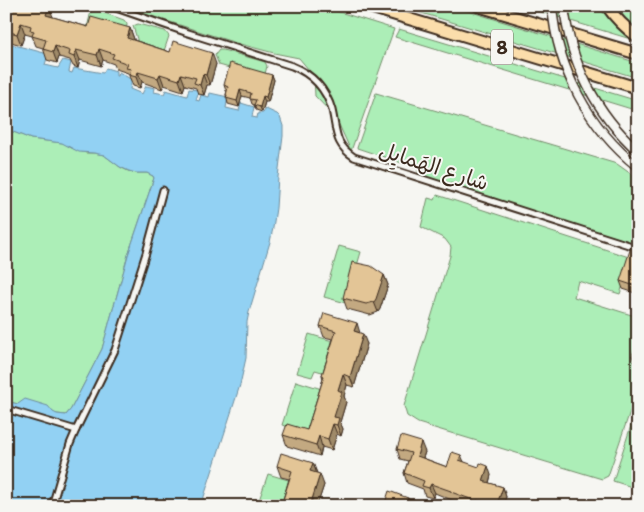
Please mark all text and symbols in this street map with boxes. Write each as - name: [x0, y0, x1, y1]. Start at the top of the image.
- road number: 8: [491, 30, 513, 64]
- street label: شارع الهَمايِل: [375, 137, 492, 200]

